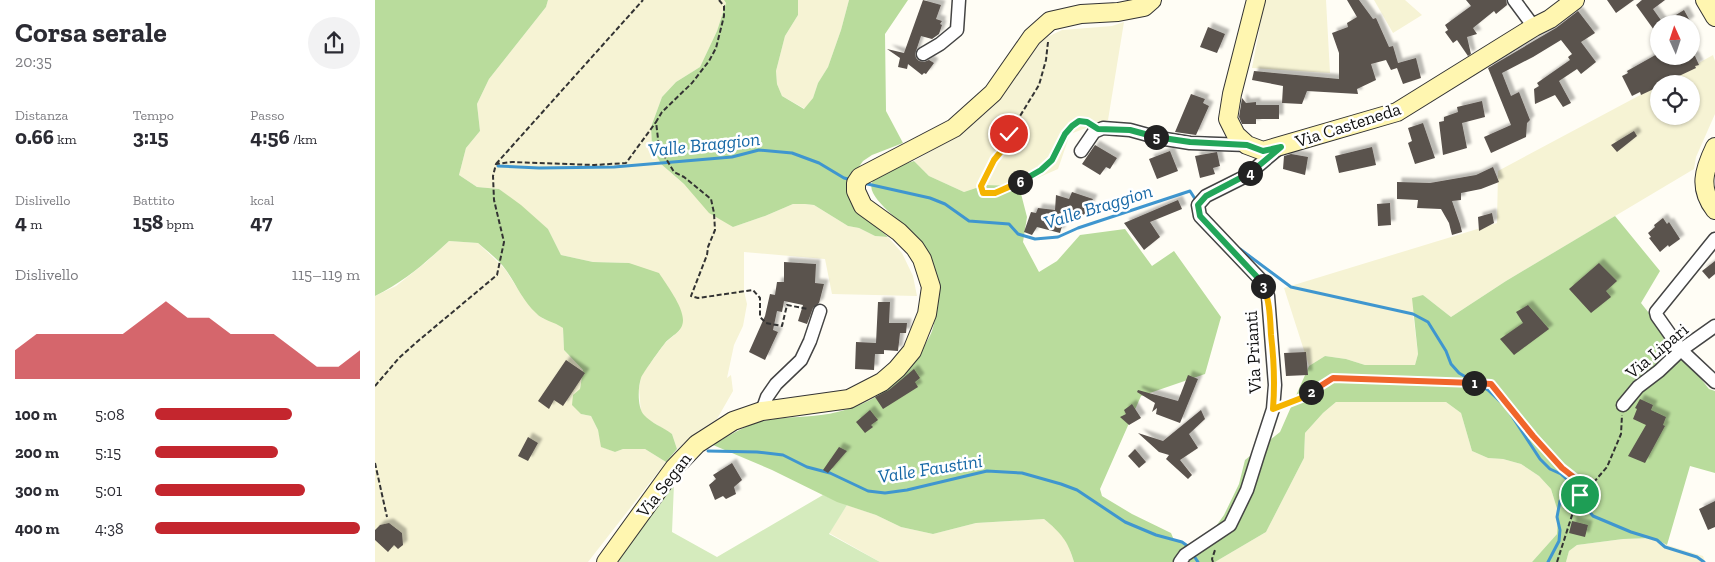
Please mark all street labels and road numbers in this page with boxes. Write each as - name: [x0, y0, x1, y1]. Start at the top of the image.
- street label: Via Casteneda: [1291, 97, 1404, 153]
- street label: Via Prianti: [1240, 310, 1266, 395]
- street label: Via Lipari: [1620, 318, 1693, 384]
- street label: Via Segan: [631, 448, 696, 523]

